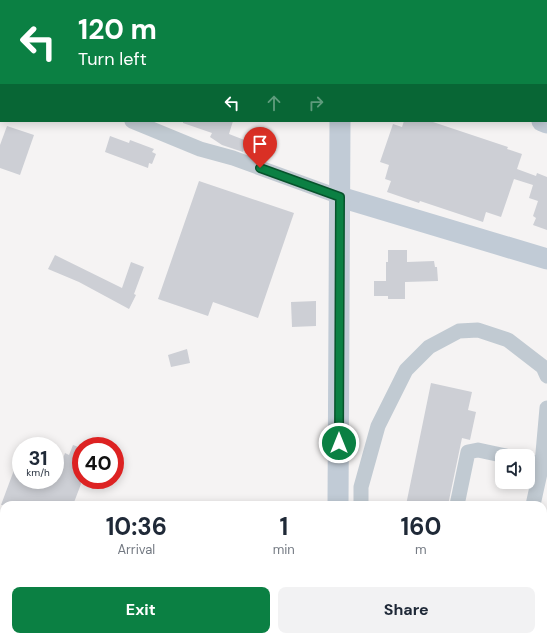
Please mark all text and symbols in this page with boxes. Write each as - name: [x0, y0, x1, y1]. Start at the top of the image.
- text: 120 m: [78, 11, 157, 48]
- icon: left: [12, 16, 64, 68]
- text: Turn left: [78, 47, 147, 71]
- icon: left: [221, 92, 243, 114]
- icon: ahead: [263, 92, 285, 114]
- icon: right: [305, 92, 327, 114]
- pin: [243, 127, 277, 168]
- icon: arrive: [249, 133, 271, 155]
- position arrow: [318, 422, 360, 464]
- speed limit sign: 40: [72, 437, 124, 489]
- text: 31: [28, 445, 48, 471]
- map controls: [495, 449, 535, 489]
- button: sound: [495, 449, 535, 489]
- text: km/h: [26, 466, 50, 479]
- text: 10:36: [106, 511, 167, 542]
- text: 1: [279, 511, 288, 542]
- text: 160: [400, 511, 441, 542]
- text: Arrival: [117, 541, 155, 558]
- text: min: [273, 541, 295, 558]
- text: m: [415, 541, 427, 558]
- button: Exit: [12, 587, 270, 633]
- button: Share: [278, 587, 535, 633]

